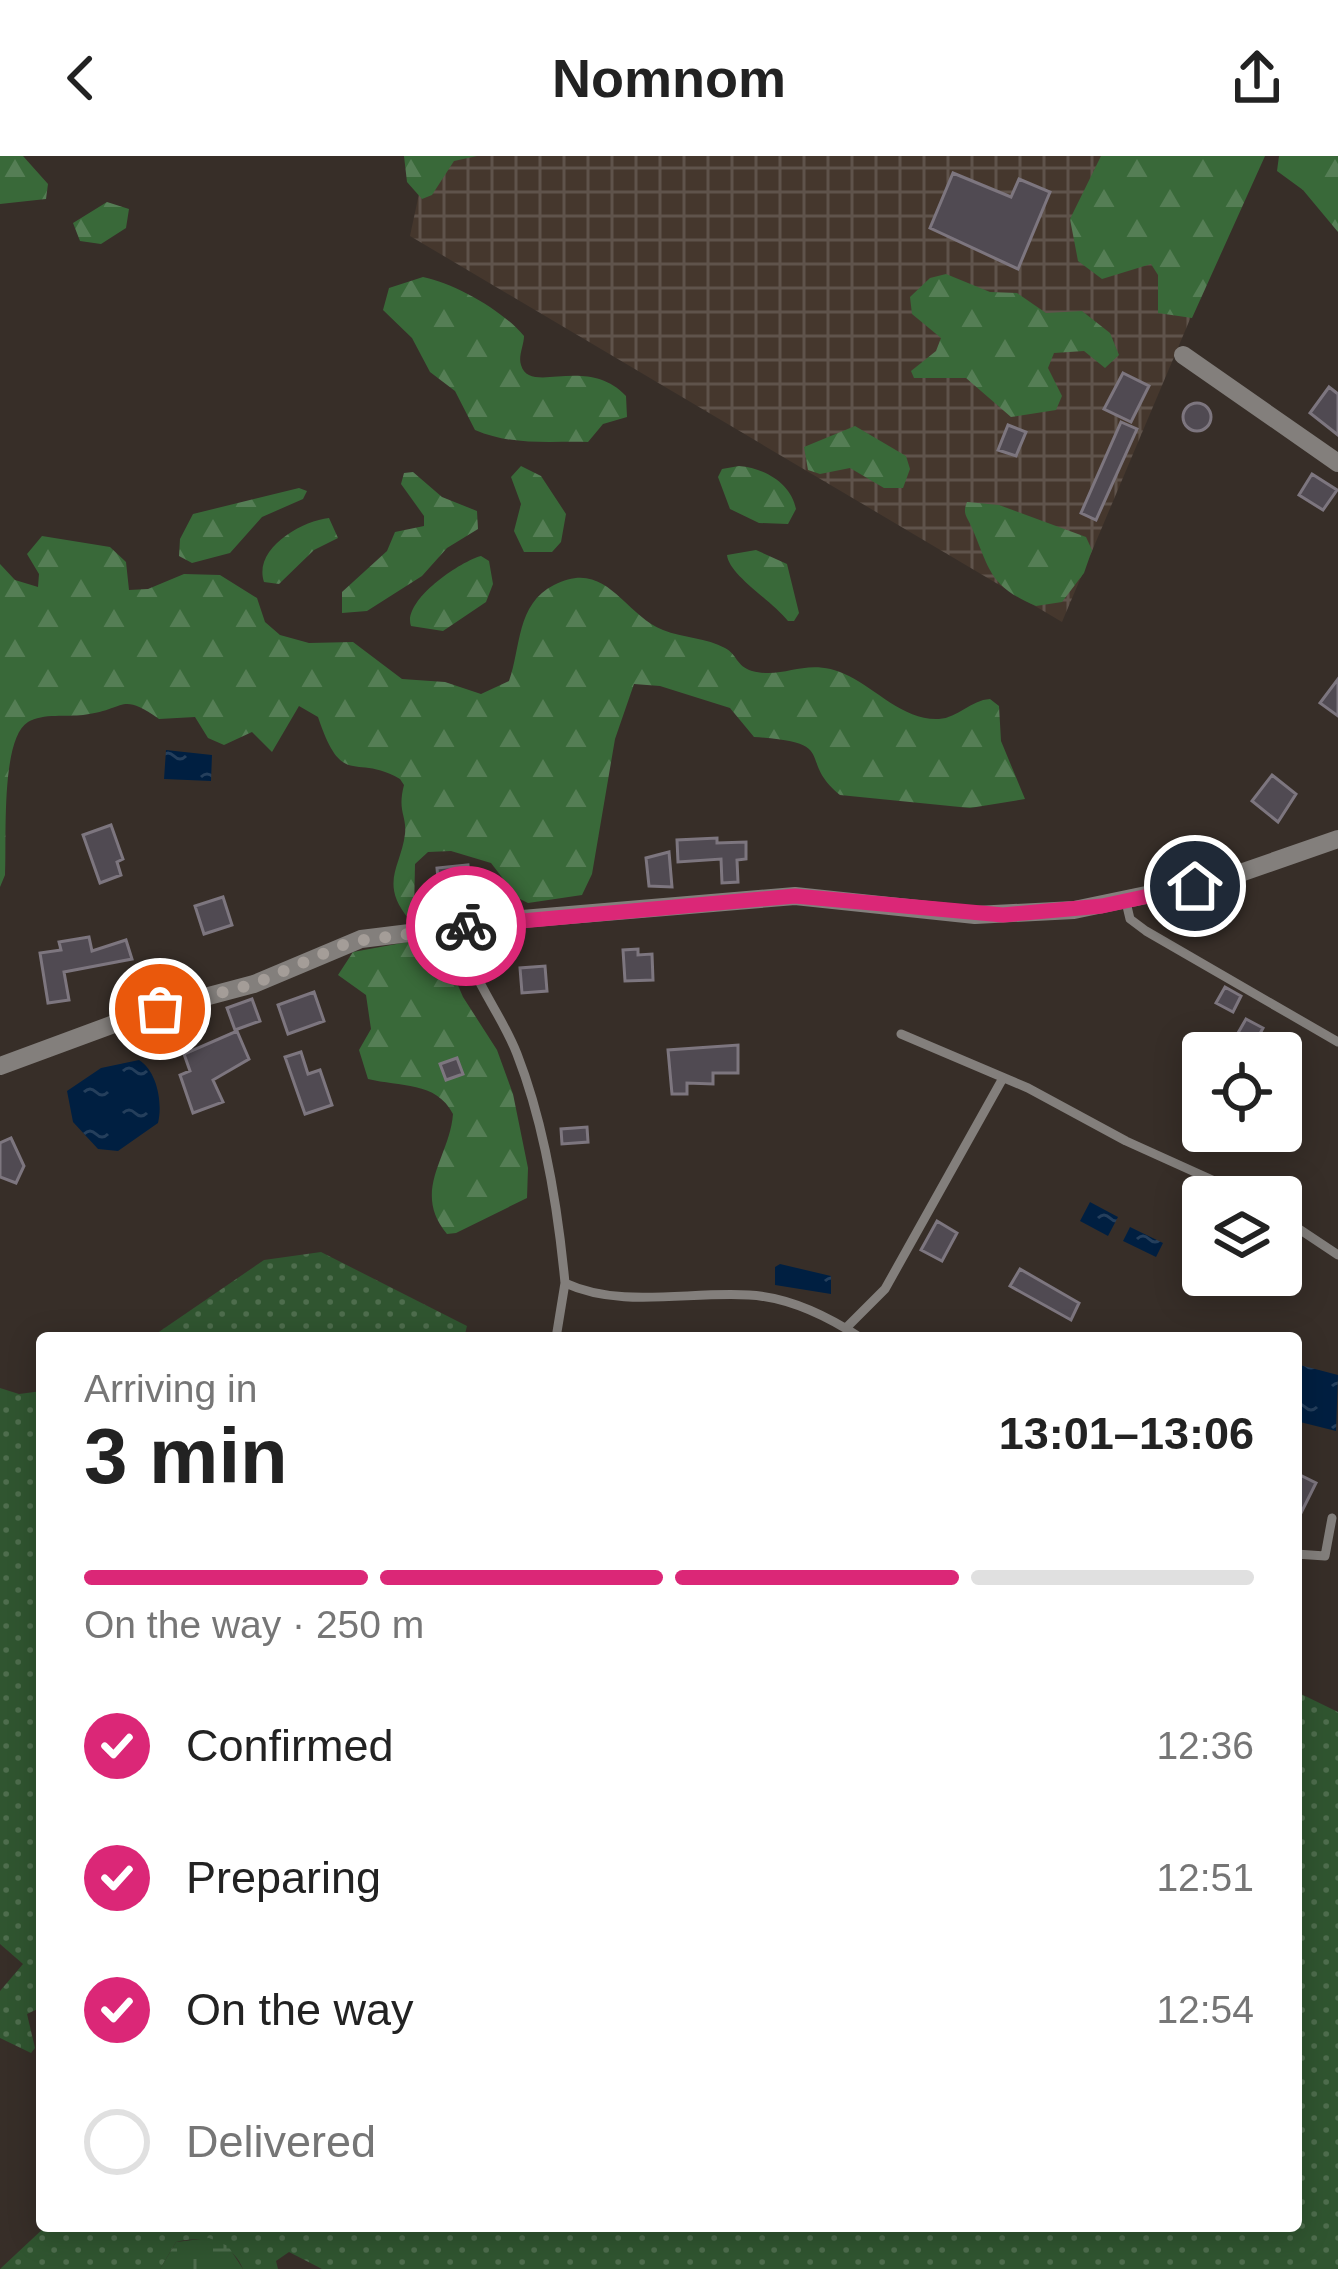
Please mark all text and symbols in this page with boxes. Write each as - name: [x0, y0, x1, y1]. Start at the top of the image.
- icon: back: [48, 45, 114, 111]
- icon: share: [1224, 45, 1290, 111]
- text: Nomnom: [552, 48, 786, 108]
- pin: [1144, 835, 1246, 937]
- icon: home: [1162, 853, 1228, 919]
- courier: [406, 866, 526, 986]
- icon: bike: [433, 893, 499, 959]
- pin: [109, 958, 211, 1060]
- icon: bag: [127, 976, 193, 1042]
- map controls: [1182, 1032, 1302, 1296]
- button: locate: [1182, 1032, 1302, 1152]
- button: layers: [1182, 1176, 1302, 1296]
- text: Arriving in: [84, 1367, 257, 1410]
- text: 13:01–13:06: [999, 1408, 1254, 1459]
- text: 3 min: [84, 1412, 288, 1500]
- text: On the way · 250 m: [84, 1603, 424, 1646]
- icon: check: [84, 1713, 150, 1779]
- text: Confirmed: [186, 1720, 394, 1771]
- text: 12:36: [1156, 1724, 1254, 1767]
- icon: check: [84, 1845, 150, 1911]
- text: Preparing: [186, 1852, 381, 1903]
- text: 12:51: [1156, 1856, 1254, 1899]
- icon: check: [84, 1977, 150, 2043]
- text: On the way: [186, 1984, 414, 2035]
- text: 12:54: [1156, 1988, 1254, 2031]
- text: Delivered: [186, 2116, 376, 2167]

